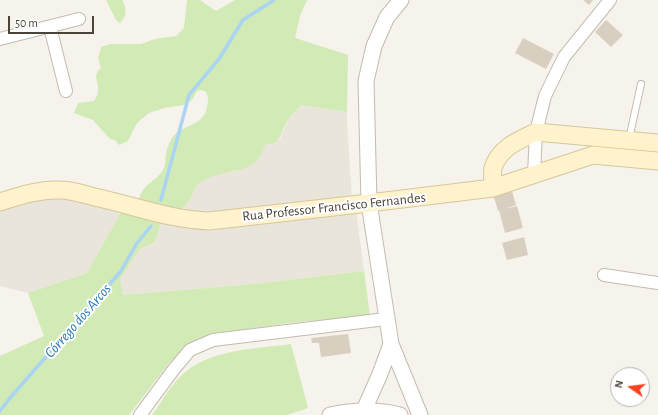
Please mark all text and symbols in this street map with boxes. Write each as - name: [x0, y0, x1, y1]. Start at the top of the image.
- scale bar: [10, 8, 96, 34]
- text: 50 m: [15, 17, 38, 29]
- street label: Rua Professor Francisco Fernandes: [242, 189, 426, 225]
- water label: Córrego dos Arcos: [41, 280, 115, 362]
- north arrow: [610, 367, 650, 407]
- text: N: [613, 379, 625, 389]

